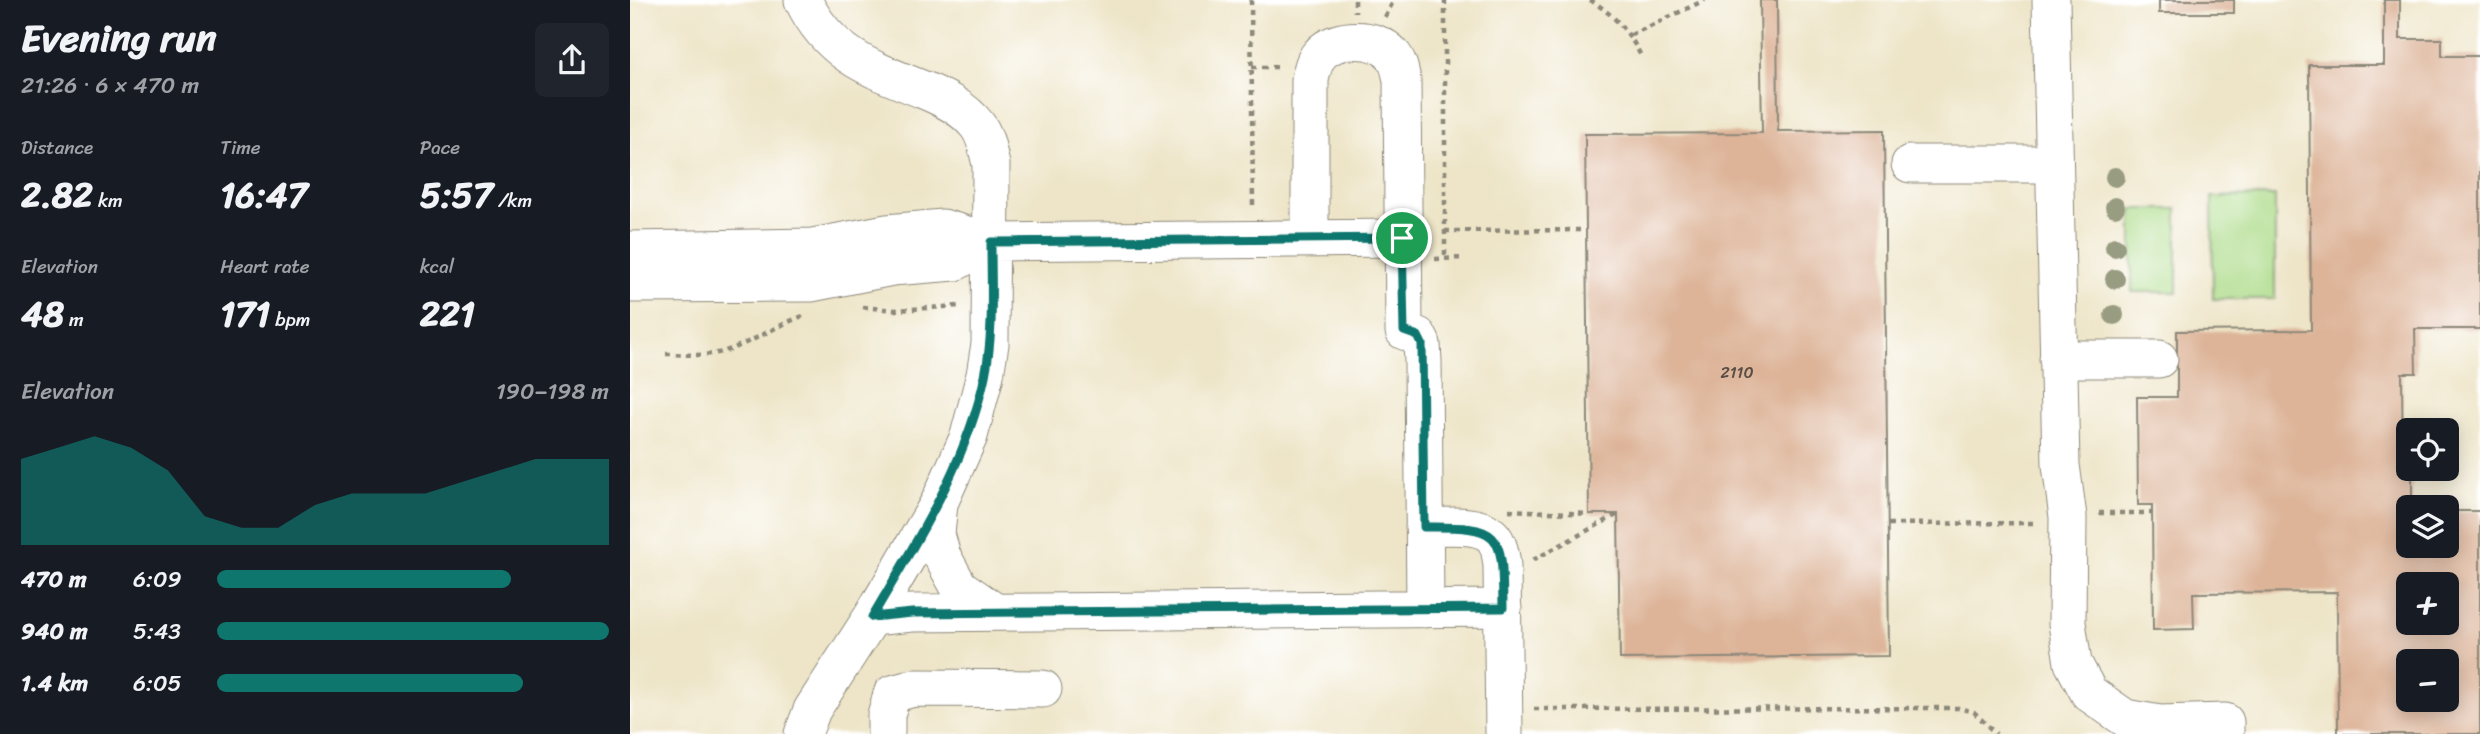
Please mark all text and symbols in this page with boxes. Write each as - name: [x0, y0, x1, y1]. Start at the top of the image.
- text: Evening run: [21, 5, 217, 72]
- button: share: [535, 23, 609, 97]
- text: 21:26 · 6 × 470 m: [21, 65, 199, 106]
- text: Distance: [21, 131, 93, 164]
- text: Time: [220, 131, 261, 164]
- text: Pace: [420, 131, 460, 164]
- text: 2.82: [21, 164, 93, 226]
- text: 16:47: [220, 164, 308, 226]
- text: 5:57: [420, 164, 493, 226]
- text: km: [93, 184, 123, 217]
- text: /km: [493, 184, 532, 217]
- pin: [1372, 208, 1432, 268]
- icon: arrive: [1383, 219, 1421, 257]
- text: Elevation: [21, 250, 98, 283]
- text: Heart rate: [220, 250, 310, 283]
- text: kcal: [420, 250, 454, 283]
- text: 48: [21, 283, 64, 345]
- text: 171: [220, 283, 270, 345]
- text: 221: [420, 283, 475, 345]
- text: m: [64, 303, 84, 336]
- text: bpm: [270, 303, 310, 336]
- house number: 2110: [1720, 358, 1754, 387]
- text: Elevation: [21, 371, 114, 412]
- text: 190–198 m: [496, 371, 609, 412]
- map controls: [2396, 418, 2459, 712]
- button: locate: [2396, 418, 2459, 481]
- button: layers: [2396, 495, 2459, 558]
- text: 470 m: [21, 559, 87, 600]
- text: 6:09: [133, 559, 182, 600]
- button: +: [2396, 572, 2459, 635]
- text: 940 m: [21, 611, 88, 652]
- text: 5:43: [133, 611, 181, 652]
- button: −: [2396, 649, 2459, 712]
- text: 1.4 km: [21, 663, 88, 704]
- text: 6:05: [133, 663, 182, 704]

